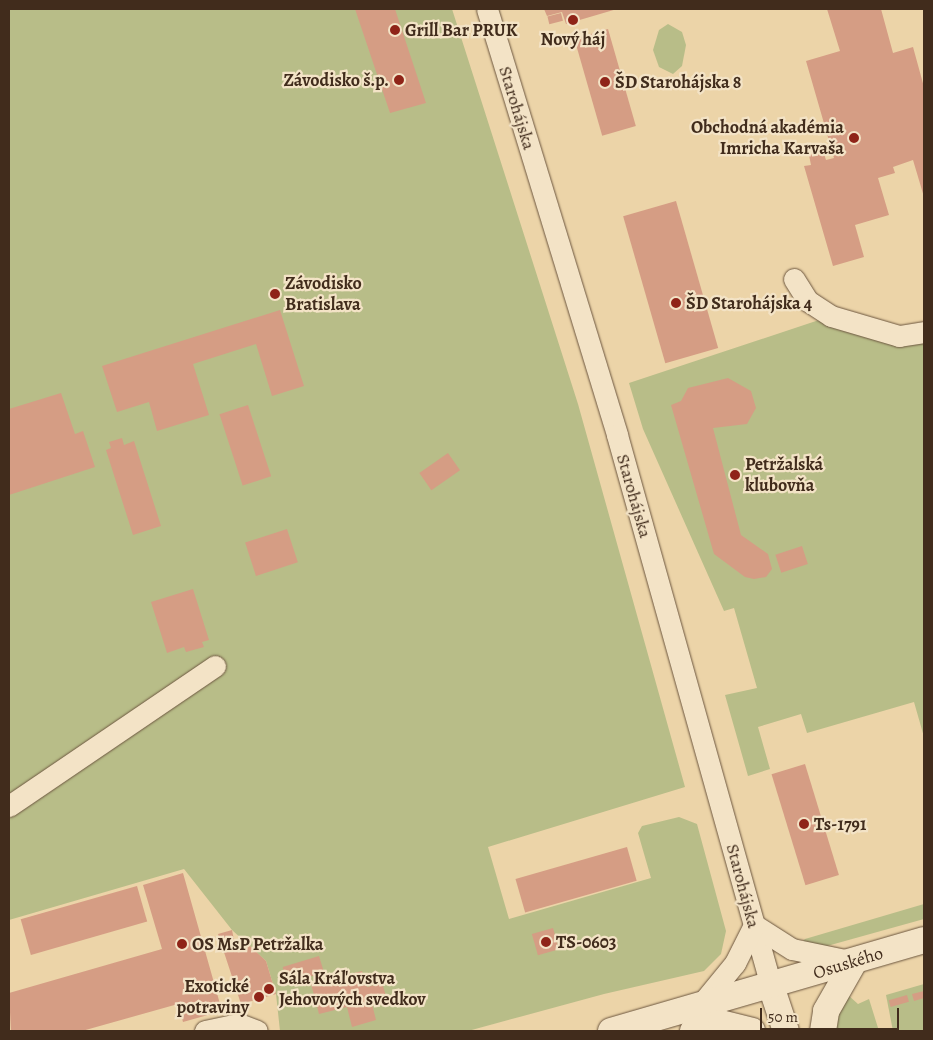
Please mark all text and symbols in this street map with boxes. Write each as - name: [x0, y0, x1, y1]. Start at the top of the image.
- marker: Nový háj: [567, 14, 579, 26]
- place label: Grill Bar PRUK: [405, 19, 517, 41]
- marker: Grill Bar PRUK: [389, 24, 401, 36]
- place label: Nový háj: [541, 28, 605, 50]
- street label: Starohájska: [494, 64, 540, 152]
- place label: Závodisko š.p.: [283, 69, 389, 91]
- place label: ŠD Starohájska 8: [615, 71, 741, 93]
- marker: Závodisko š.p.: [393, 74, 405, 86]
- marker: ŠD Starohájska 8: [599, 76, 611, 88]
- place label: Obchodná akadémia Imricha Karvaša: [691, 117, 844, 160]
- marker: Obchodná akadémia Imricha Karvaša: [848, 132, 860, 144]
- place label: Závodisko Bratislava: [285, 273, 362, 316]
- marker: Závodisko Bratislava: [269, 288, 281, 300]
- place label: ŠD Starohájska 4: [686, 292, 812, 314]
- marker: ŠD Starohájska 4: [670, 297, 682, 309]
- street label: Starohájska: [612, 452, 656, 540]
- place label: Petržalská klubovňa: [745, 454, 823, 496]
- marker: Petržalská klubovňa: [729, 469, 741, 481]
- place label: Ts-1791: [814, 813, 866, 835]
- marker: Ts-1791: [798, 818, 810, 830]
- street label: Starohájska: [721, 842, 765, 930]
- place label: TS-0603: [556, 931, 617, 953]
- place label: OS MsP Petržalka: [192, 933, 324, 955]
- marker: TS-0603: [540, 936, 552, 948]
- marker: OS MsP Petržalka: [176, 938, 188, 950]
- street label: Osuského: [810, 942, 886, 984]
- place label: Sála Kráľovstva Jehovových svedkov: [279, 968, 426, 1011]
- place label: Exotické potraviny: [177, 976, 249, 1019]
- marker: Sála Kráľovstva Jehovových svedkov: [263, 983, 275, 995]
- marker: Exotické potraviny: [253, 991, 265, 1003]
- scale bar: [763, 998, 902, 1030]
- text: 50 m: [768, 1007, 798, 1027]

